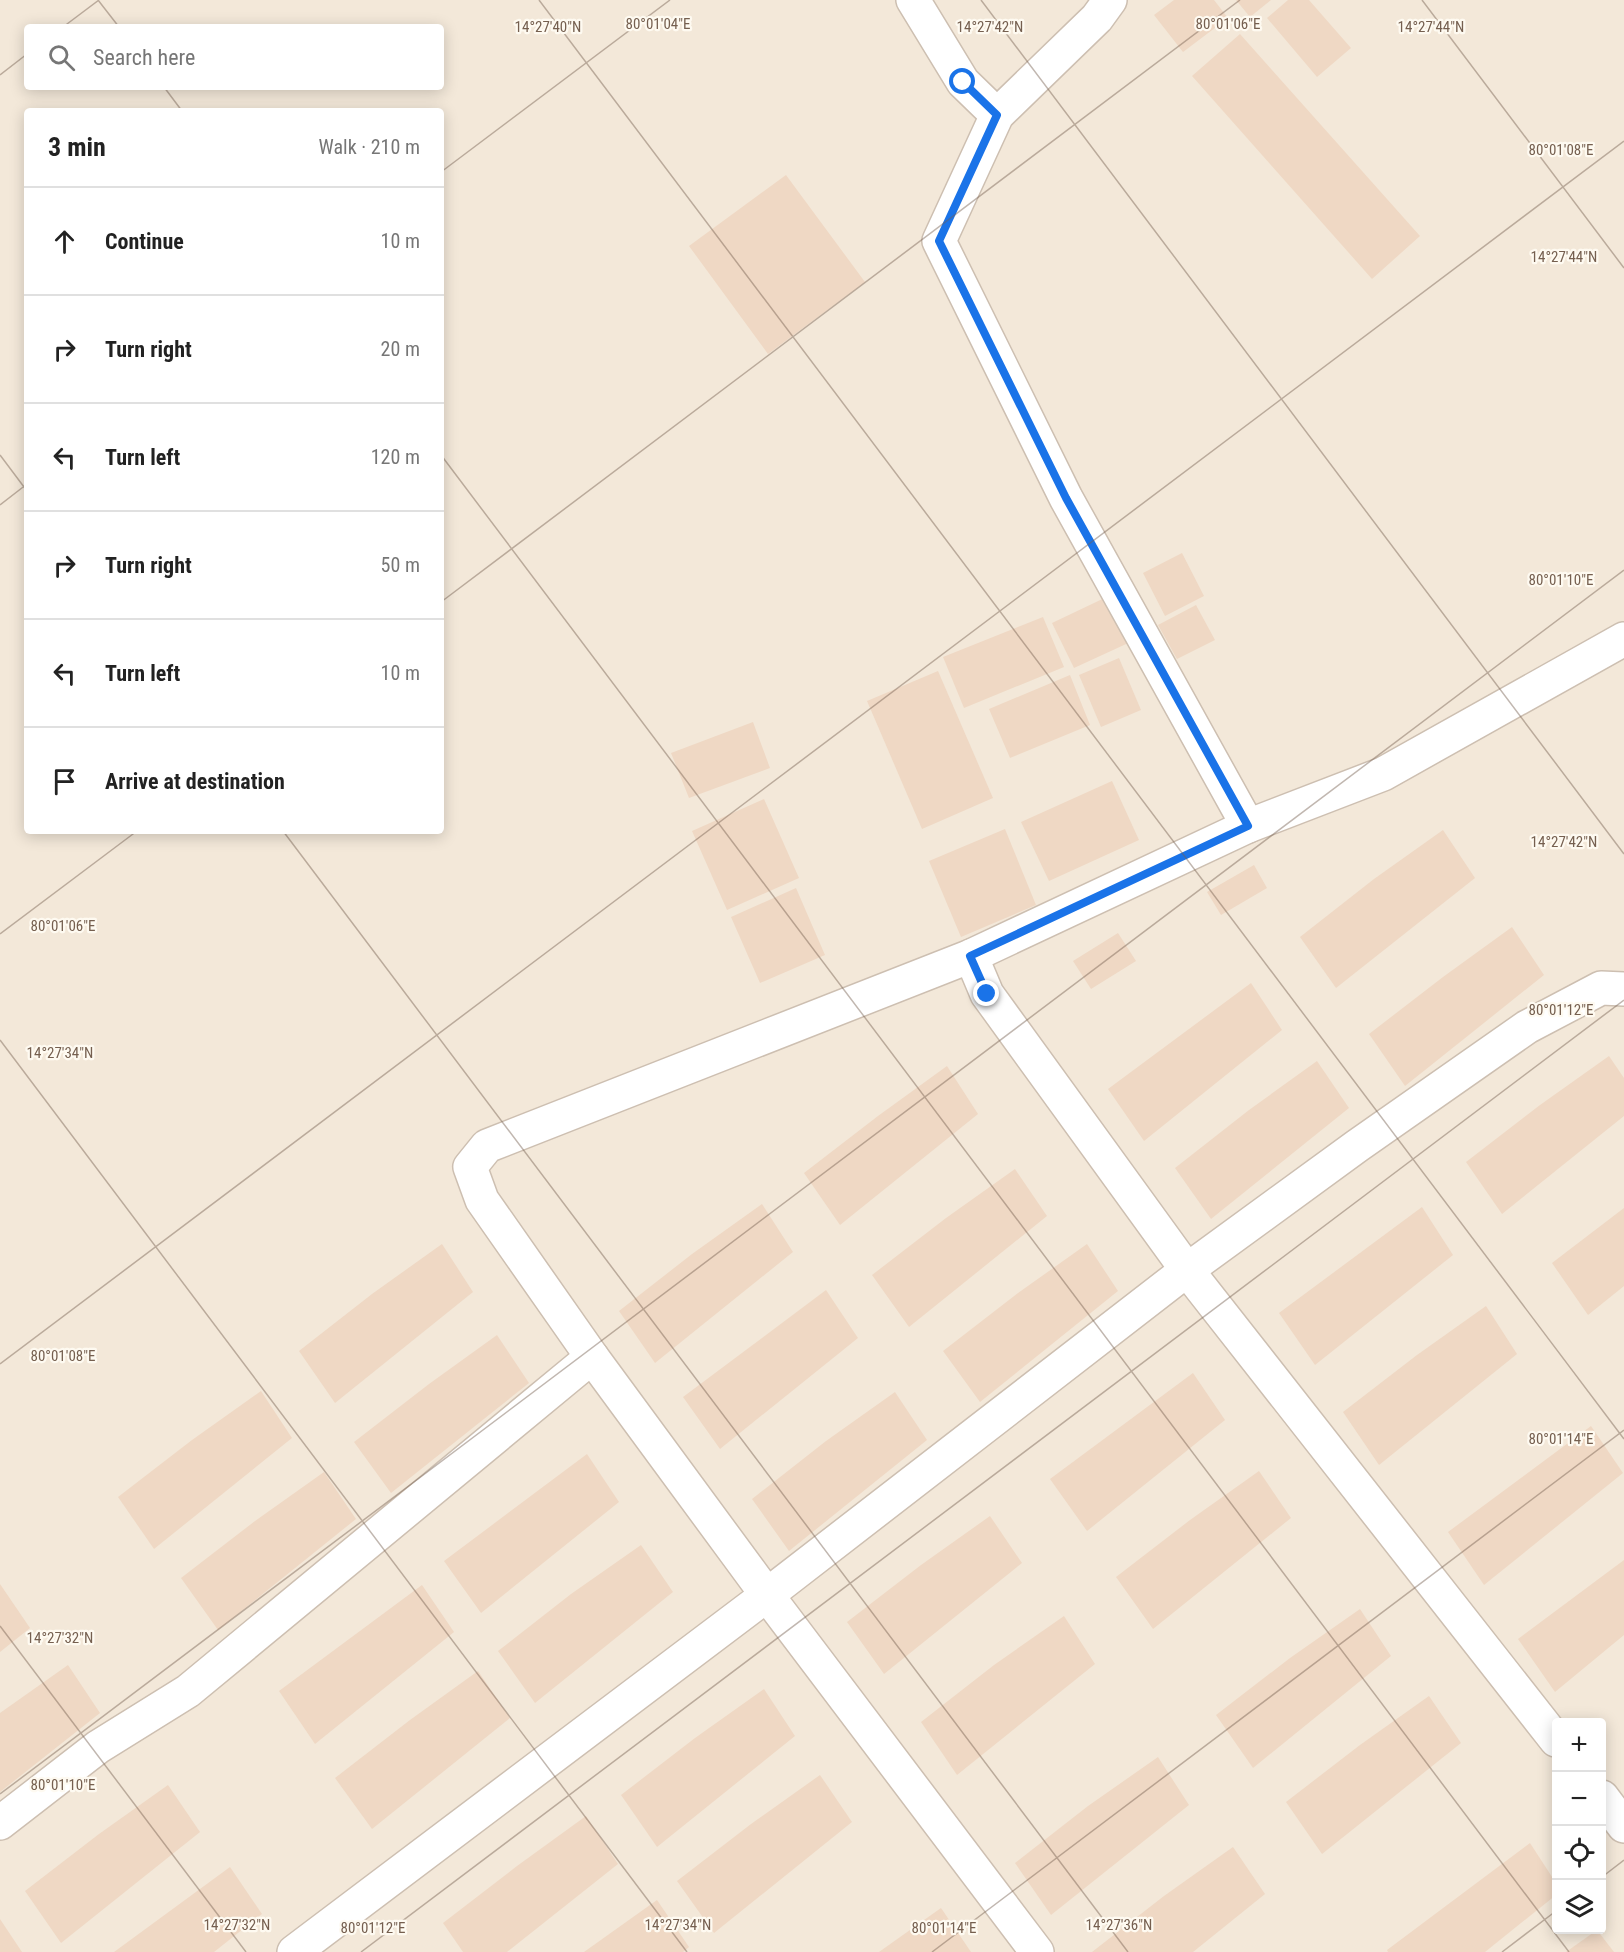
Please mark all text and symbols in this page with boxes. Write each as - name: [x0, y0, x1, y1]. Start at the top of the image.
- text: 80°01'04"E: [626, 15, 690, 33]
- text: 80°01'06"E: [1196, 15, 1260, 33]
- text: 14°27'40"N: [515, 18, 581, 36]
- text: 14°27'42"N: [957, 18, 1023, 36]
- text: 14°27'44"N: [1398, 18, 1464, 36]
- search box: [24, 24, 444, 90]
- icon: search: [45, 41, 78, 74]
- text: Search here: [93, 45, 195, 70]
- route start: [949, 68, 975, 94]
- text: 3 min: [48, 132, 106, 162]
- text: Walk · 210 m: [319, 135, 420, 159]
- text: 80°01'08"E: [1529, 141, 1593, 159]
- icon: ahead: [48, 225, 81, 258]
- text: Continue: [105, 229, 184, 254]
- text: 10 m: [381, 229, 420, 253]
- text: 14°27'44"N: [1531, 248, 1597, 266]
- icon: right: [48, 333, 81, 366]
- text: Turn right: [105, 337, 192, 362]
- text: 20 m: [381, 337, 420, 361]
- icon: left: [48, 441, 81, 474]
- text: Turn left: [105, 445, 180, 470]
- text: 120 m: [371, 445, 420, 469]
- icon: right: [48, 549, 81, 582]
- text: Turn right: [105, 553, 192, 578]
- text: 50 m: [381, 553, 420, 577]
- text: 80°01'10"E: [1529, 571, 1593, 589]
- icon: left: [48, 657, 81, 690]
- text: Turn left: [105, 661, 180, 686]
- text: 10 m: [381, 661, 420, 685]
- icon: arrive: [48, 765, 81, 798]
- text: Arrive at destination: [105, 769, 285, 794]
- text: 14°27'42"N: [1531, 833, 1597, 851]
- text: 80°01'06"E: [31, 917, 95, 935]
- route end: [973, 980, 999, 1006]
- text: 80°01'12"E: [1529, 1001, 1593, 1019]
- text: 14°27'34"N: [27, 1044, 93, 1062]
- text: 80°01'08"E: [31, 1347, 95, 1365]
- text: 80°01'14"E: [1529, 1430, 1593, 1448]
- text: 14°27'32"N: [27, 1629, 93, 1647]
- map controls: [1552, 1718, 1606, 1934]
- button: +: [1552, 1718, 1606, 1772]
- button: −: [1552, 1772, 1606, 1826]
- text: 80°01'10"E: [31, 1776, 95, 1794]
- button: locate: [1552, 1826, 1606, 1880]
- button: layers: [1552, 1880, 1606, 1934]
- text: 14°27'32"N: [204, 1916, 270, 1934]
- text: 14°27'34"N: [645, 1916, 711, 1934]
- text: 14°27'36"N: [1086, 1916, 1152, 1934]
- text: 80°01'12"E: [341, 1919, 405, 1937]
- text: 80°01'14"E: [912, 1919, 976, 1937]

